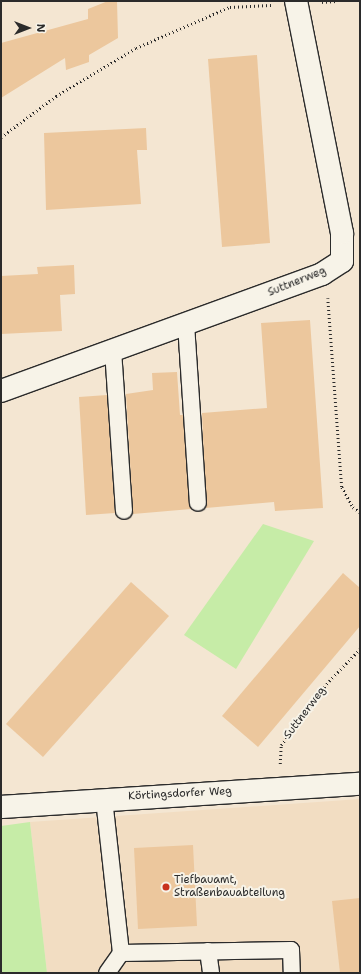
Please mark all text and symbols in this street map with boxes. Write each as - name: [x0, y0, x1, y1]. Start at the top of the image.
- north arrow: [8, 8, 48, 48]
- text: N: [33, 24, 48, 32]
- street label: Suttnerweg: [266, 264, 328, 300]
- street label: Suttnerweg: [281, 685, 329, 741]
- street label: Körtingsdorfer Weg: [128, 785, 232, 803]
- place label: Tiefbauamt, Straßenbauabteilung: [174, 874, 285, 900]
- marker: Tiefbauamt, Straßenbauabteilung: [161, 882, 171, 892]

